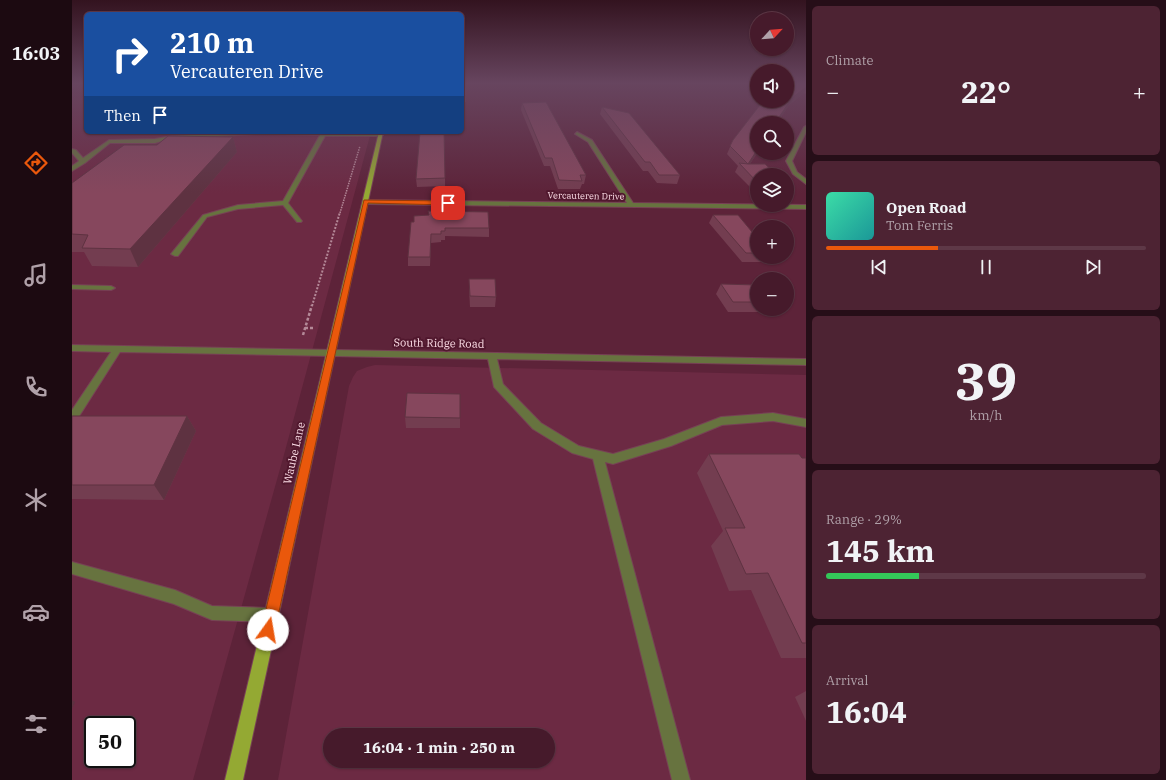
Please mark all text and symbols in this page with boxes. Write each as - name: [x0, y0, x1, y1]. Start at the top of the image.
- north arrow: [750, 12, 794, 56]
- map controls: [750, 12, 794, 316]
- text: 210 m: [170, 24, 254, 61]
- icon: right: [104, 28, 156, 80]
- text: 16:03: [12, 42, 60, 65]
- text: Climate: [826, 52, 873, 69]
- text: Vercauteren Drive: [170, 60, 323, 83]
- button: sound: [750, 64, 794, 108]
- text: 22°: [961, 72, 1011, 111]
- text: −: [826, 77, 839, 106]
- text: +: [1133, 77, 1146, 106]
- icon: arrive: [149, 104, 171, 126]
- text: Then: [104, 106, 141, 125]
- button: search: [750, 116, 794, 160]
- icon: directions: [22, 149, 50, 177]
- button: layers: [750, 168, 794, 212]
- pin: [431, 186, 465, 220]
- street label: Vercauteren Drive: [548, 189, 625, 202]
- icon: arrive: [437, 192, 459, 214]
- text: Open Road: [886, 198, 966, 217]
- text: Tom Ferris: [886, 217, 953, 234]
- button: +: [750, 220, 794, 264]
- icon: previous: [868, 256, 890, 278]
- icon: pause: [975, 256, 997, 278]
- icon: next: [1082, 256, 1104, 278]
- icon: music: [22, 261, 50, 289]
- button: −: [750, 272, 794, 316]
- street label: South Ridge Road: [393, 335, 485, 351]
- text: 39: [955, 347, 1017, 414]
- icon: phone: [22, 373, 50, 401]
- text: km/h: [970, 407, 1002, 424]
- street label: Waube Lane: [280, 420, 308, 485]
- icon: climate: [22, 486, 50, 514]
- text: Range · 29%: [826, 511, 902, 528]
- text: 145 km: [826, 531, 935, 570]
- icon: car: [22, 598, 50, 626]
- position arrow: [247, 609, 289, 651]
- text: Arrival: [826, 672, 868, 689]
- text: 16:04: [826, 692, 907, 731]
- icon: filters: [22, 710, 50, 738]
- speed limit sign: 50: [84, 716, 136, 768]
- text: 16:04 · 1 min · 250 m: [363, 738, 515, 757]

